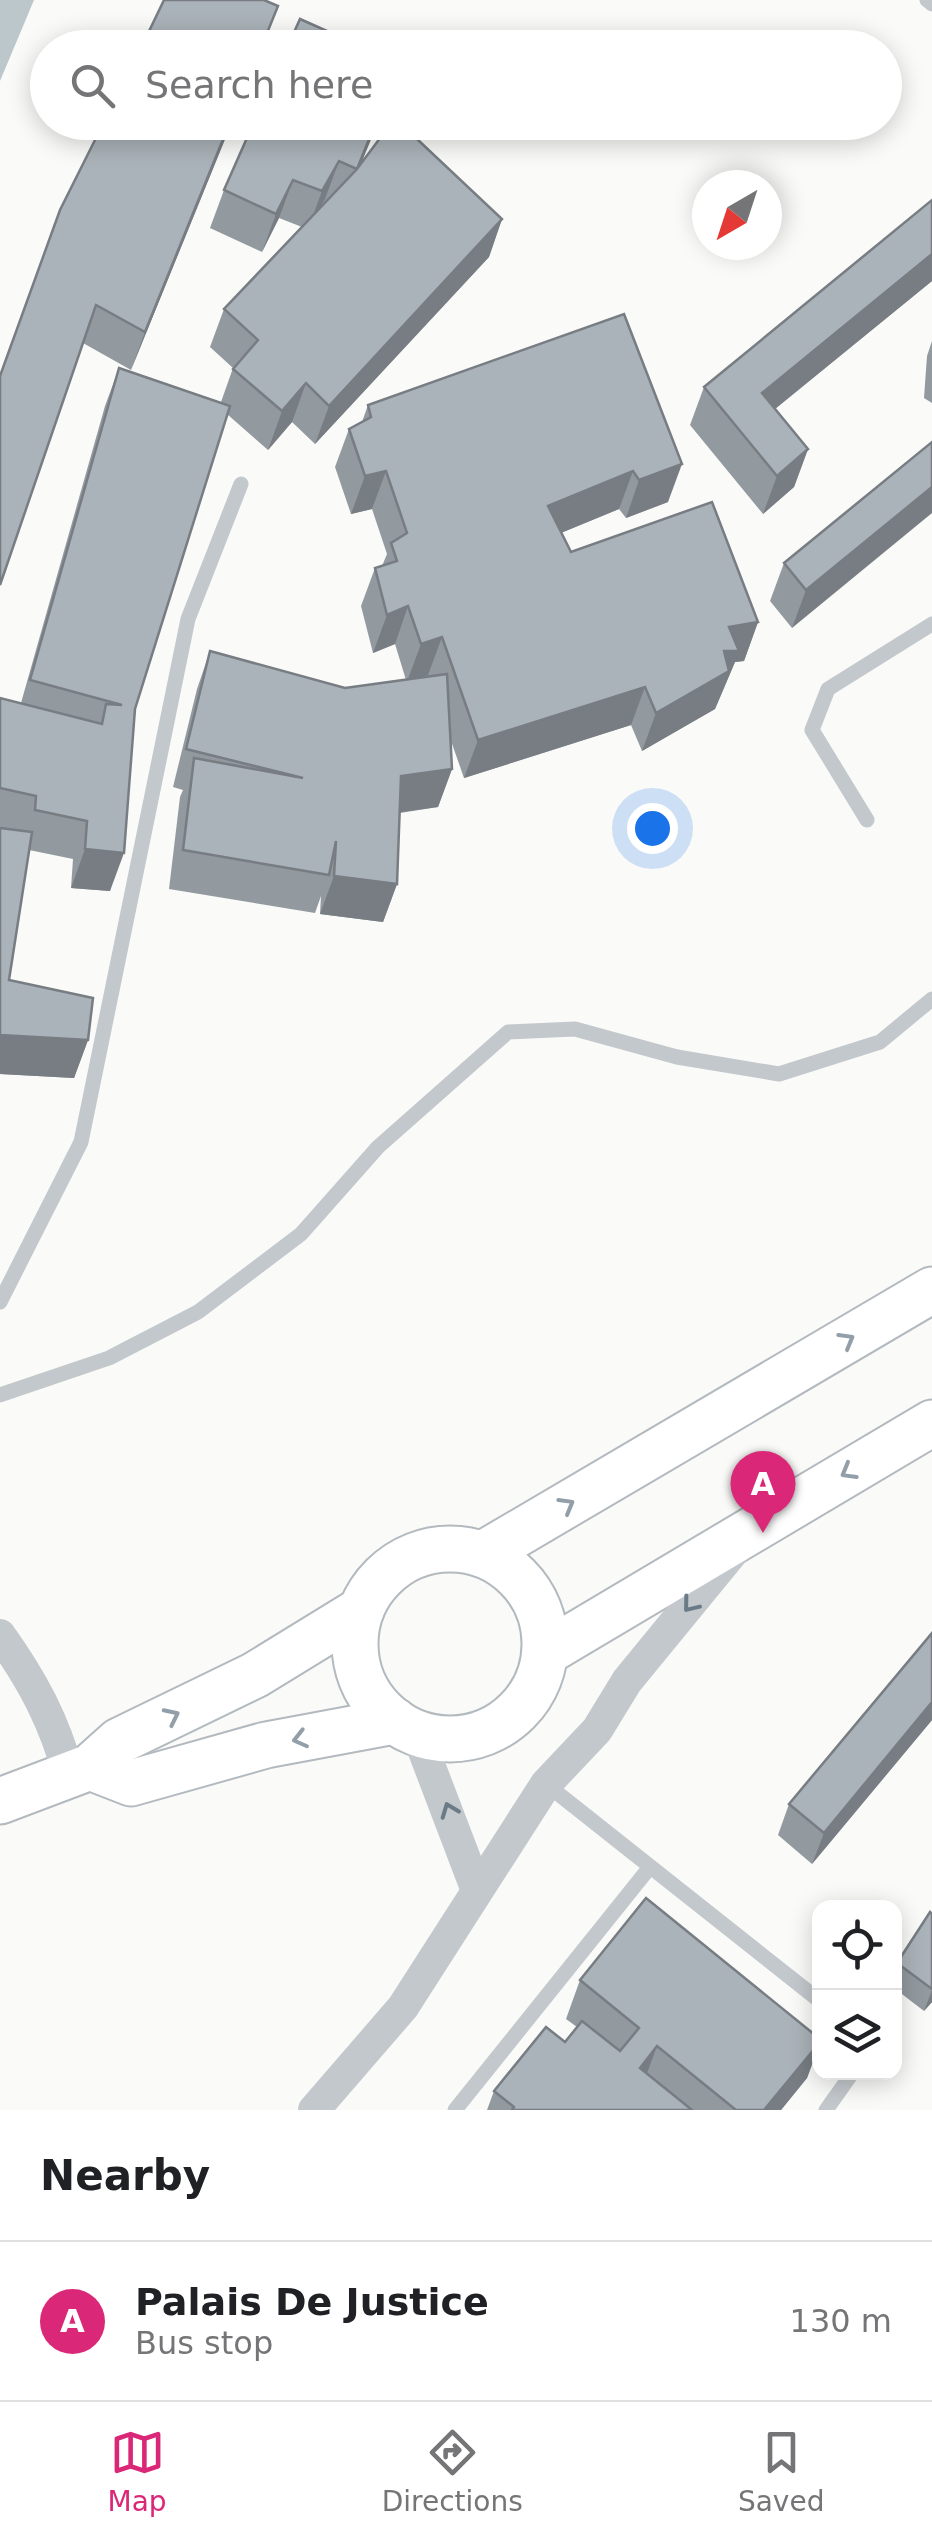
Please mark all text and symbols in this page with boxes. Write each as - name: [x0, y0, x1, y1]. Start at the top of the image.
- search box: [30, 30, 902, 140]
- icon: search: [65, 58, 120, 113]
- text: Search here: [145, 63, 373, 107]
- north arrow: [692, 170, 782, 260]
- your location: [627, 803, 678, 854]
- one-way arrow: [837, 1333, 855, 1352]
- pin: A: [730, 1450, 796, 1533]
- one-way arrow: [841, 1460, 859, 1479]
- one-way arrow: [556, 1498, 574, 1517]
- one-way arrow: [684, 1593, 702, 1611]
- one-way arrow: [162, 1708, 180, 1728]
- one-way arrow: [292, 1728, 309, 1749]
- one-way arrow: [440, 1802, 461, 1819]
- map controls: [812, 1900, 902, 2080]
- button: locate: [812, 1900, 902, 1990]
- button: layers: [812, 1990, 902, 2080]
- text: Nearby: [40, 2151, 210, 2200]
- text: Palais De Justice: [135, 2280, 489, 2324]
- text: A: [60, 2302, 85, 2340]
- text: 130 m: [790, 2302, 892, 2340]
- text: Bus stop: [135, 2324, 273, 2362]
- tab: Map: [108, 2425, 167, 2518]
- tab: Directions: [382, 2425, 523, 2518]
- tab: Saved: [738, 2425, 824, 2518]

